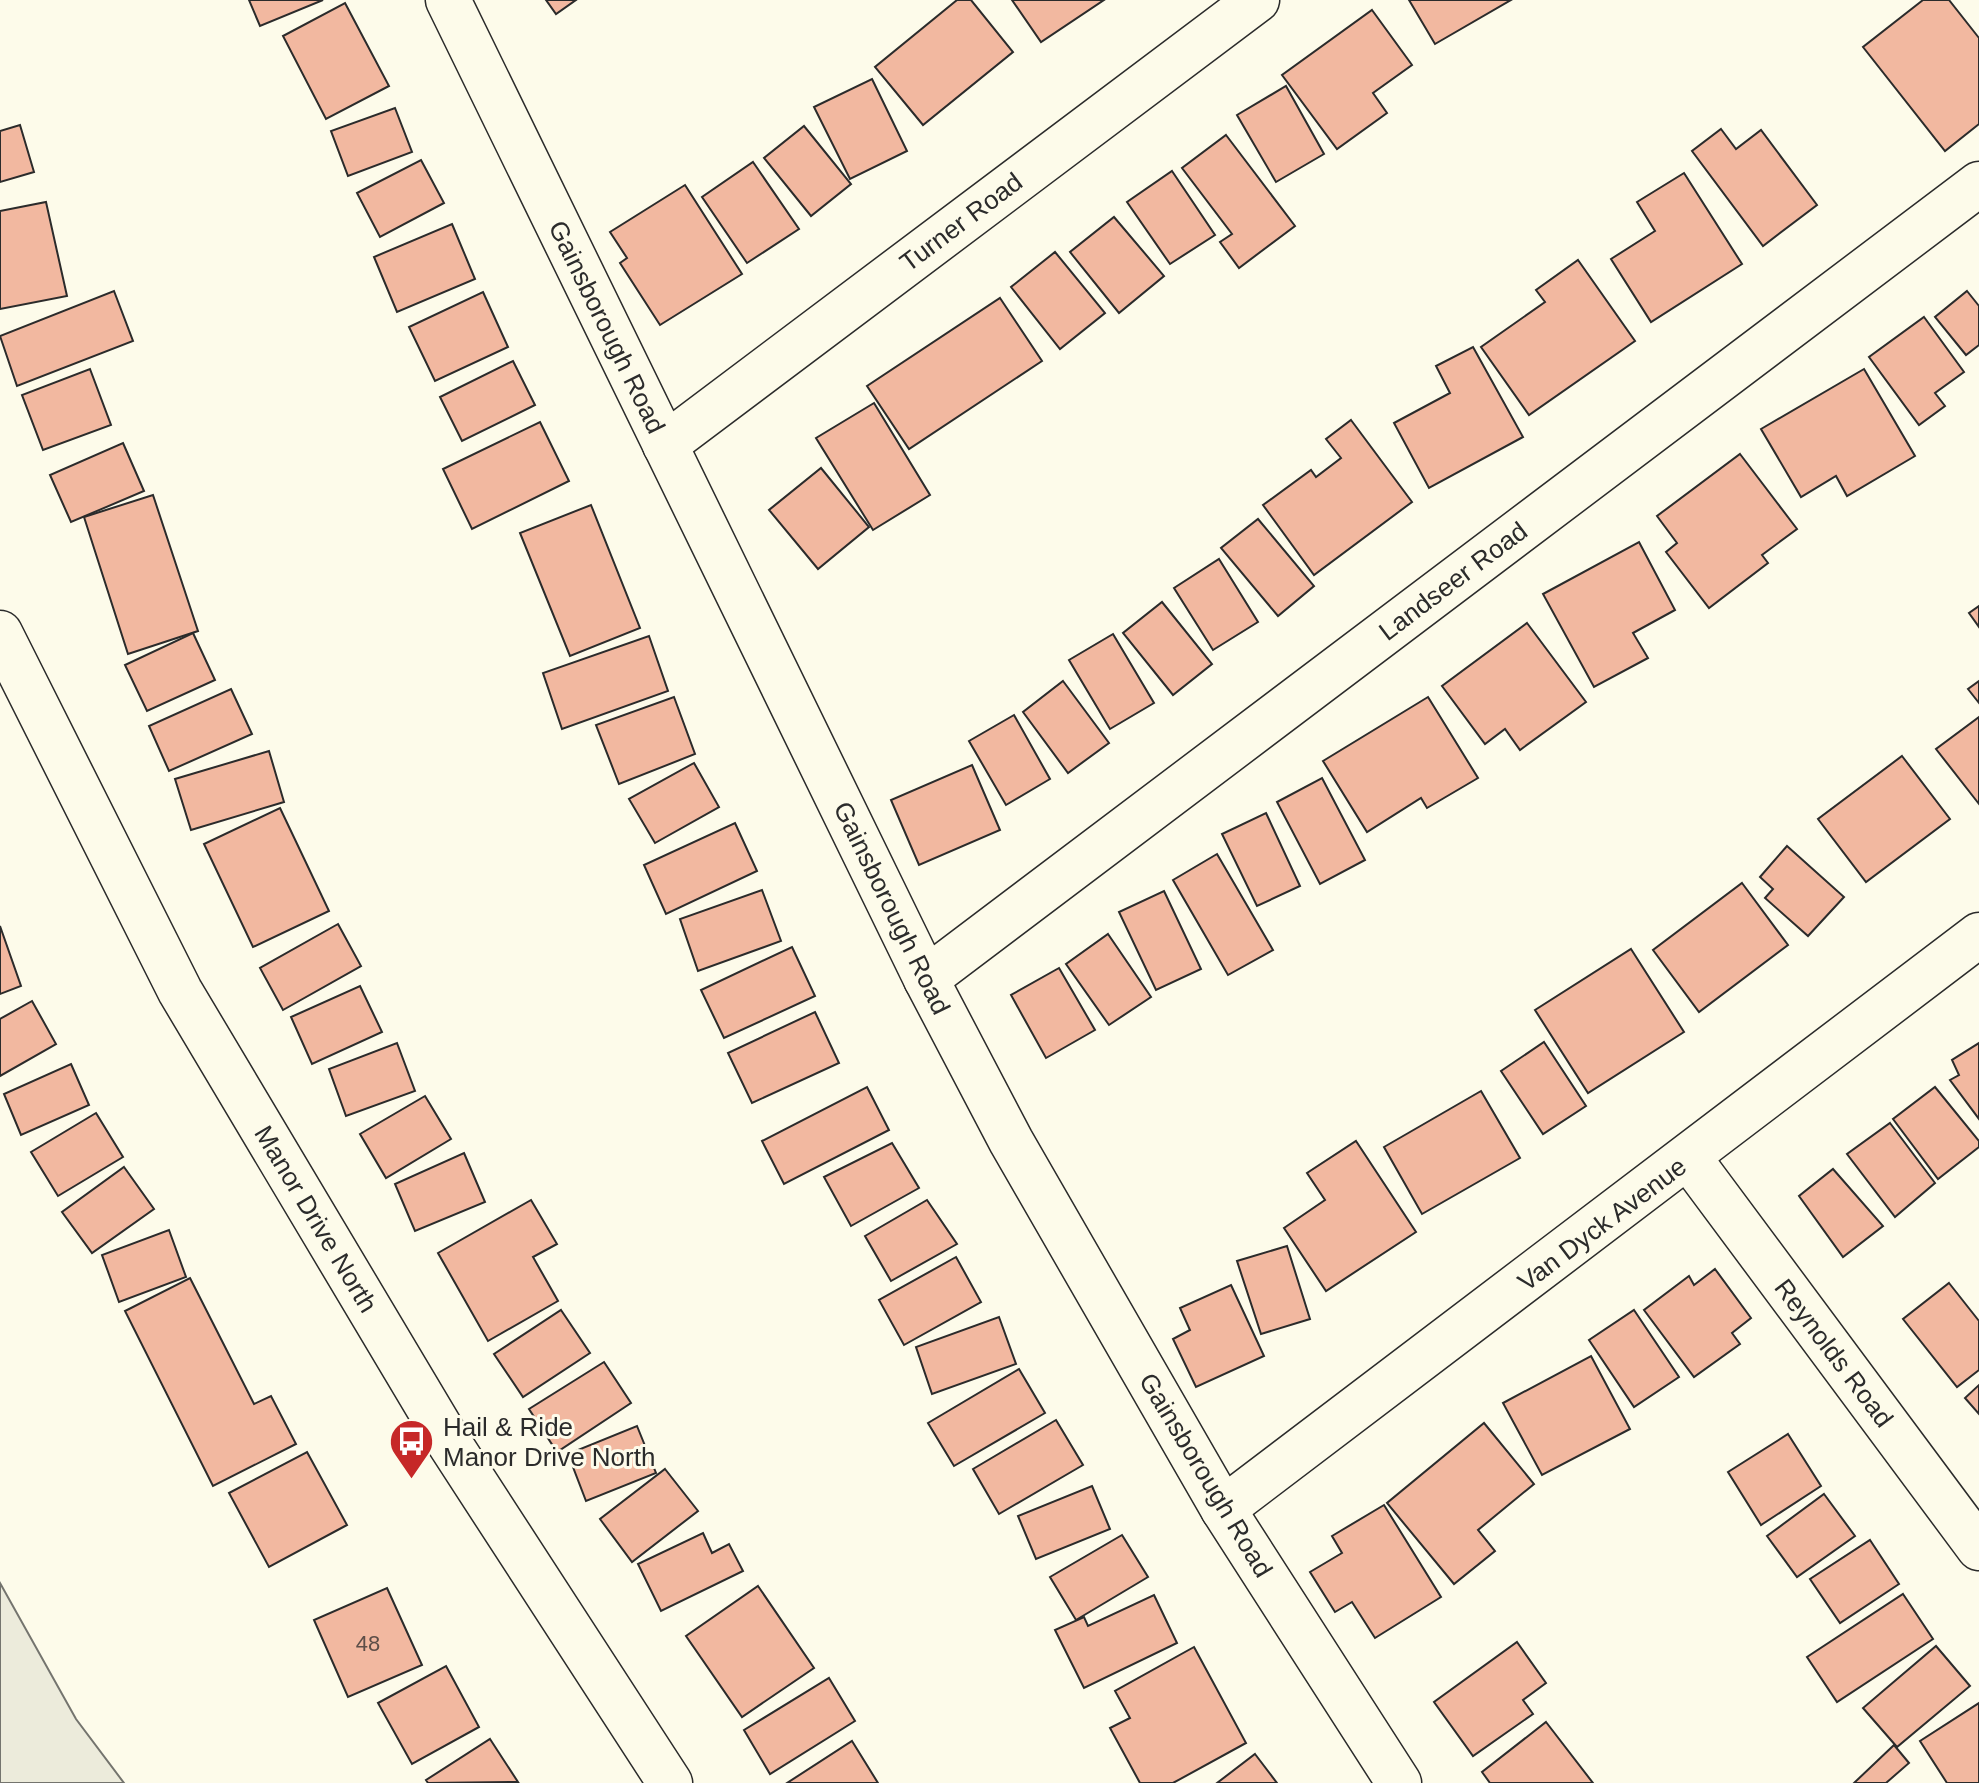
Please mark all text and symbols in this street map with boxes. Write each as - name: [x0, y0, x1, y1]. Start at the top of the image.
- street label: Turner Road: [894, 166, 1028, 278]
- street label: Gainsborough Road: [543, 216, 671, 438]
- street label: Landseer Road: [1373, 516, 1533, 646]
- street label: Gainsborough Road: [828, 797, 956, 1019]
- street label: Manor Drive North: [248, 1120, 384, 1318]
- street label: Van Dyck Avenue: [1512, 1151, 1692, 1297]
- street label: Reynolds Road: [1769, 1273, 1899, 1433]
- street label: Gainsborough Road: [1133, 1368, 1279, 1582]
- place label: Hail & Ride Manor Drive North: [443, 1412, 655, 1472]
- bus stop icon: Hail & Ride Manor Drive North: [388, 1418, 436, 1481]
- house number: 48: [356, 1631, 380, 1656]

